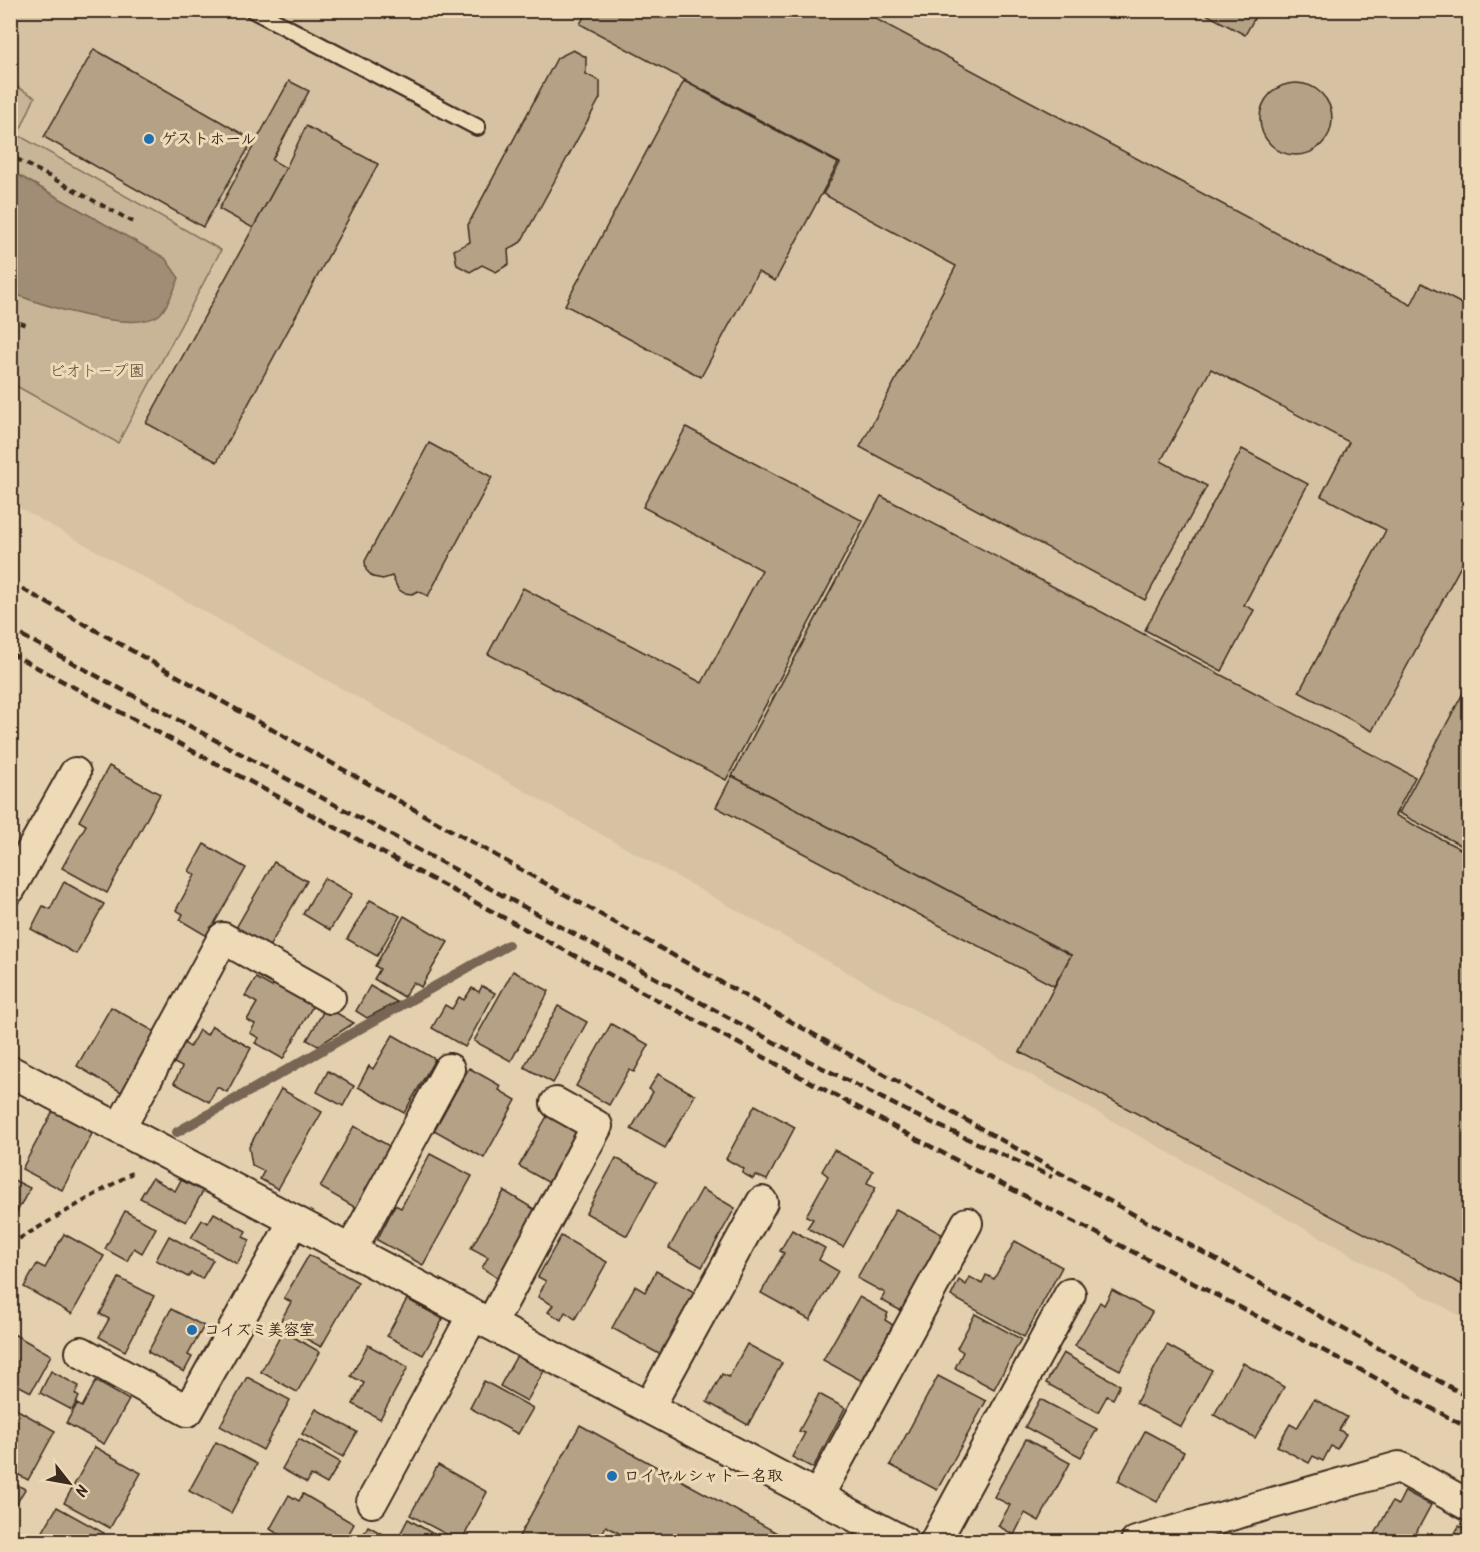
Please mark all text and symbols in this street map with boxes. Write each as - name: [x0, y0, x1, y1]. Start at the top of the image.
- place label: ゲストホール: [161, 127, 257, 152]
- marker: ゲストホール: [142, 132, 156, 146]
- park label: ビオトープ園: [49, 359, 145, 384]
- place label: コイズミ美容室: [204, 1318, 315, 1343]
- marker: コイズミ美容室: [185, 1323, 199, 1337]
- north arrow: [39, 1453, 99, 1513]
- place label: ロイヤルシャトー名取: [624, 1464, 783, 1489]
- marker: ロイヤルシャトー名取: [605, 1469, 619, 1483]
- text: N: [67, 1479, 94, 1501]

